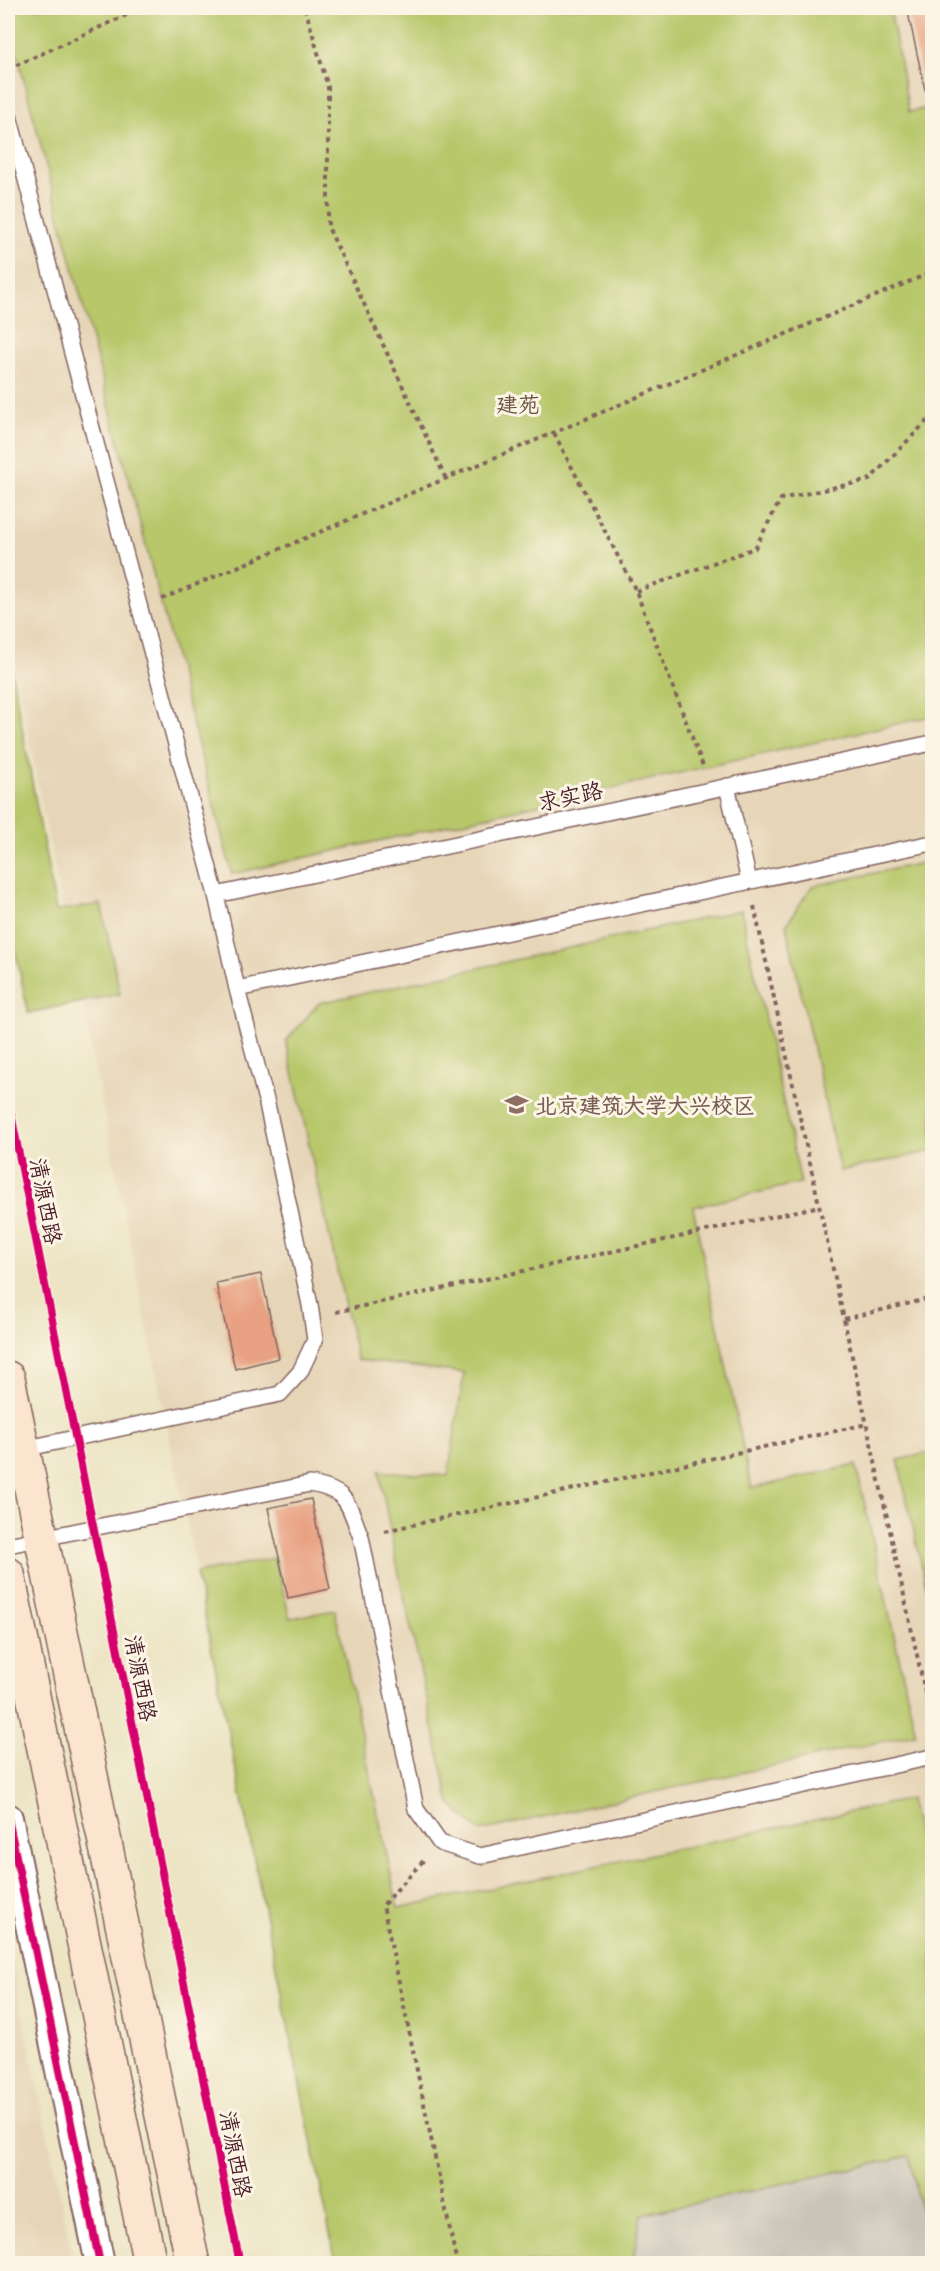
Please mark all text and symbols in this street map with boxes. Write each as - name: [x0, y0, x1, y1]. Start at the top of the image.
- park label: 建苑: [496, 389, 540, 419]
- street label: 求实路: [535, 774, 605, 818]
- place label: 北京建筑大学大兴校区: [535, 1090, 755, 1120]
- school or university icon: 北京建筑大学大兴校区: [504, 1092, 530, 1118]
- street label: 清源西路: [23, 1155, 69, 1247]
- street label: 清源西路: [118, 1632, 164, 1724]
- street label: 清源西路: [213, 2108, 259, 2200]

